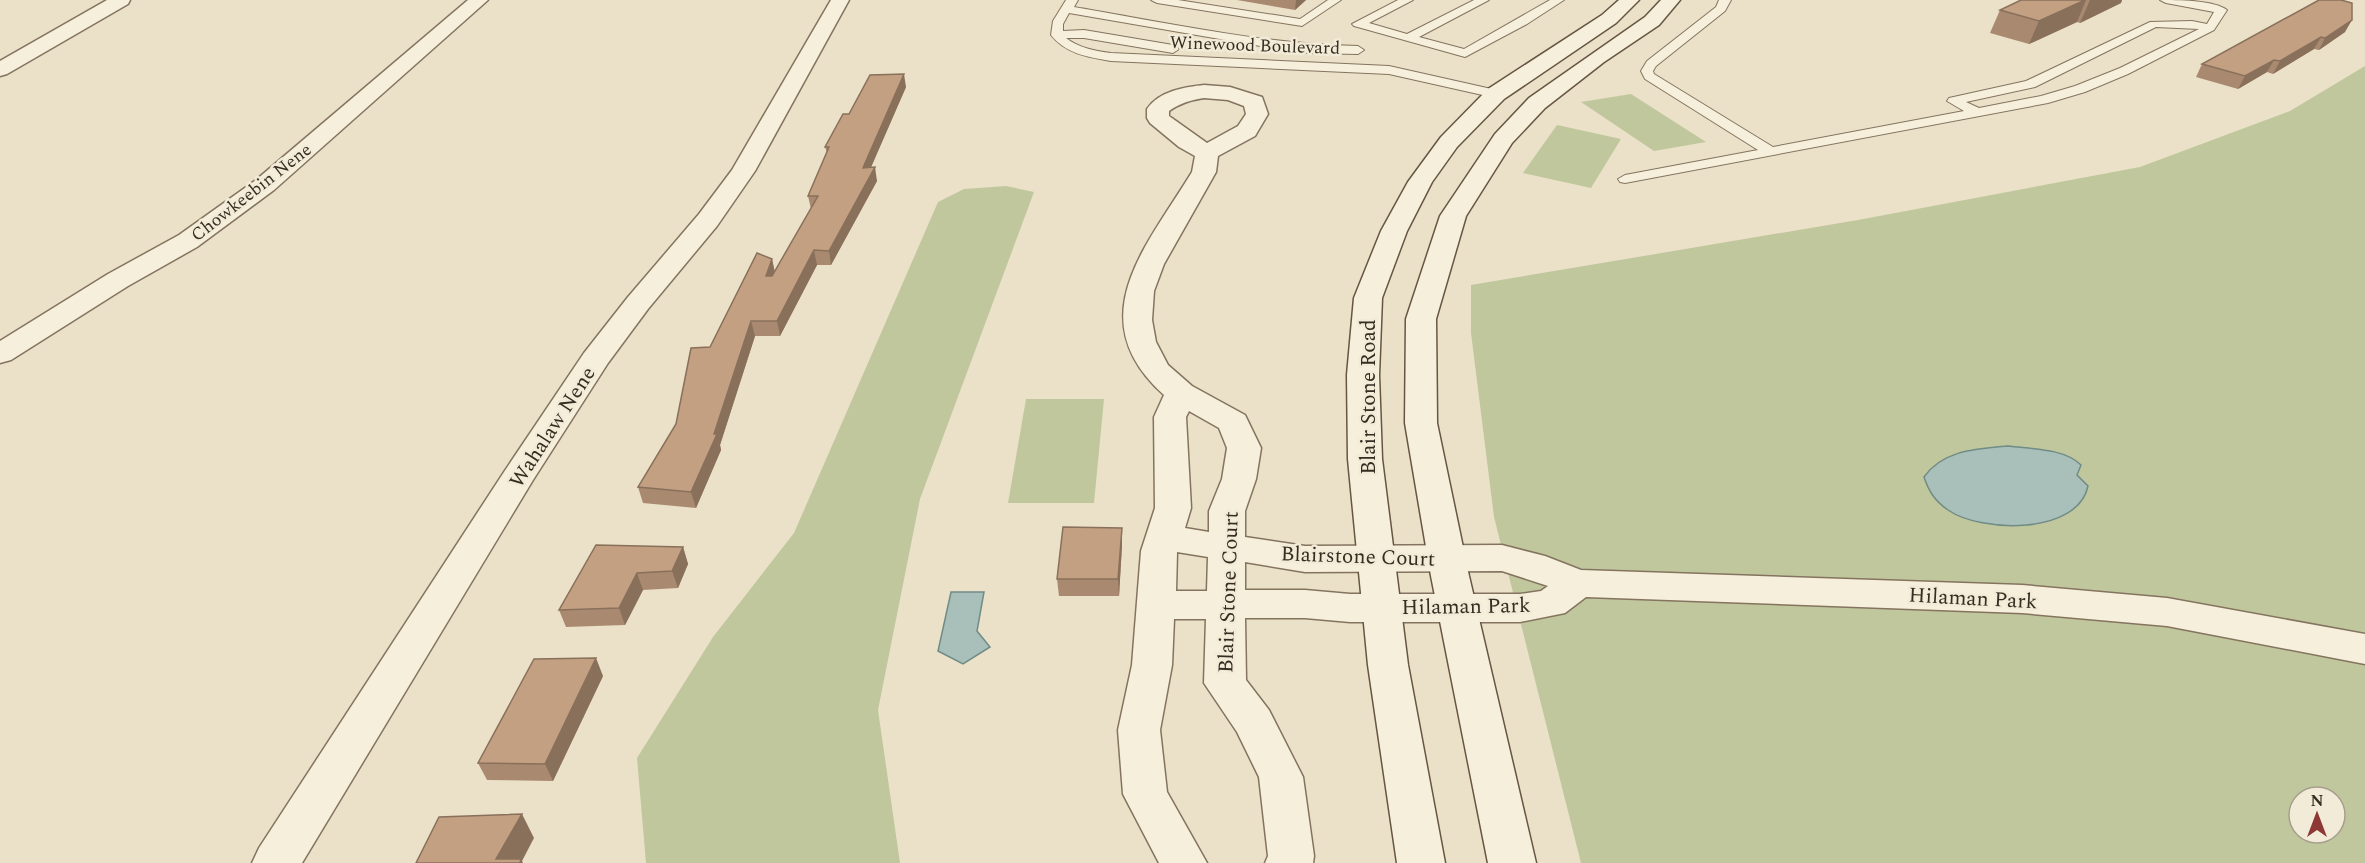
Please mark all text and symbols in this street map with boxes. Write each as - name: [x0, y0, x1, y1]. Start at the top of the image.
- street label: Winewood Boulevard: [1169, 29, 1341, 62]
- street label: Chowkeebin Nene: [185, 137, 318, 248]
- street label: Blair Stone Road: [1353, 319, 1385, 475]
- street label: Wahalaw Nene: [501, 360, 604, 495]
- street label: Blair Stone Court: [1210, 510, 1248, 674]
- street label: Blairstone Court: [1280, 538, 1436, 576]
- street label: Hilaman Park: [1908, 580, 2038, 618]
- street label: Hilaman Park: [1401, 590, 1531, 624]
- north arrow: [2287, 785, 2347, 845]
- text: N: [2310, 789, 2324, 813]

